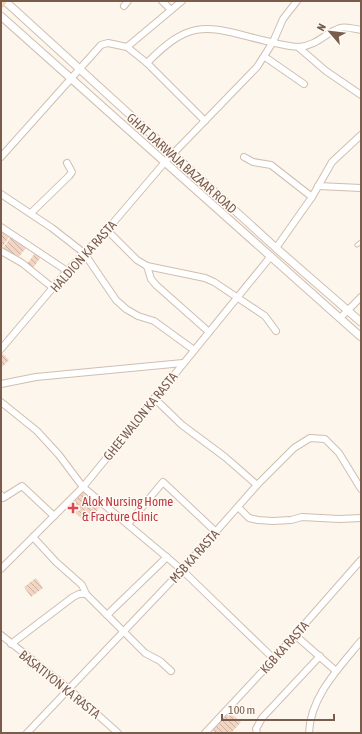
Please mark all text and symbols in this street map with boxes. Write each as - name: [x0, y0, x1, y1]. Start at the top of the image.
- north arrow: [310, 12, 350, 52]
- text: N: [314, 22, 328, 33]
- street label: GHAT DARWAJA BAZAAR ROAD: [124, 110, 240, 217]
- street label: HALDION KA RASTA: [47, 217, 120, 295]
- street label: GHEE WALON KA RASTA: [100, 369, 181, 463]
- place label: Alok Nursing Home & Fracture Clinic: [82, 494, 173, 524]
- marker: Alok Nursing Home & Fracture Clinic: [67, 502, 79, 514]
- street label: MSB KA RASTA: [167, 526, 223, 586]
- street label: KGB KA RASTA: [257, 618, 312, 677]
- street label: BASATIYON KA RASTA: [16, 647, 104, 722]
- scale bar: [222, 696, 334, 722]
- text: 100 m: [228, 703, 255, 717]

